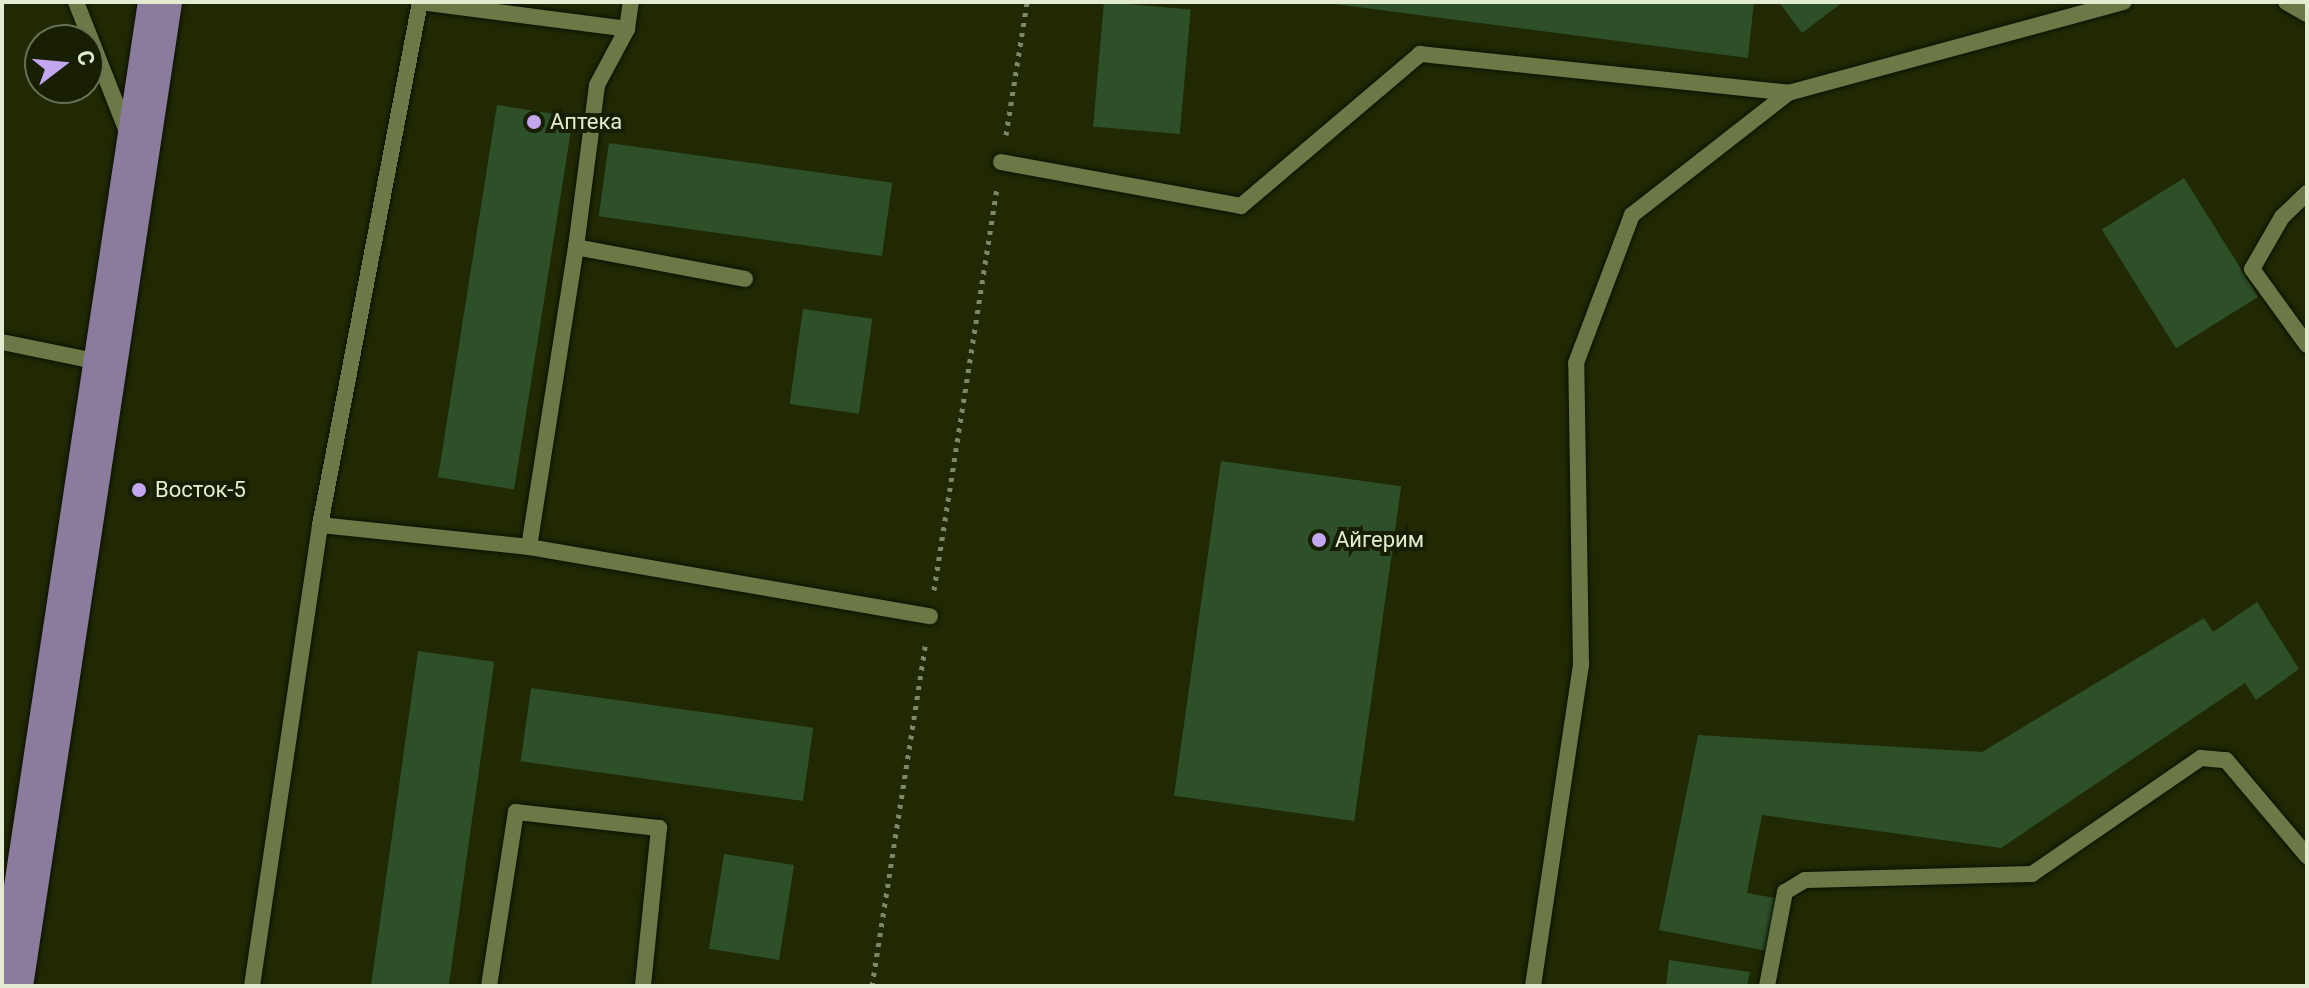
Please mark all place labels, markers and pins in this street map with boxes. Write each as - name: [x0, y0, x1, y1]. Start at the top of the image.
- place label: Аптека: [550, 109, 622, 135]
- marker: Аптека: [525, 113, 543, 131]
- place label: Восток-5: [155, 477, 246, 503]
- marker: Восток-5: [130, 481, 148, 499]
- place label: Айгерим: [1335, 527, 1424, 553]
- marker: Айгерим: [1310, 531, 1328, 549]

